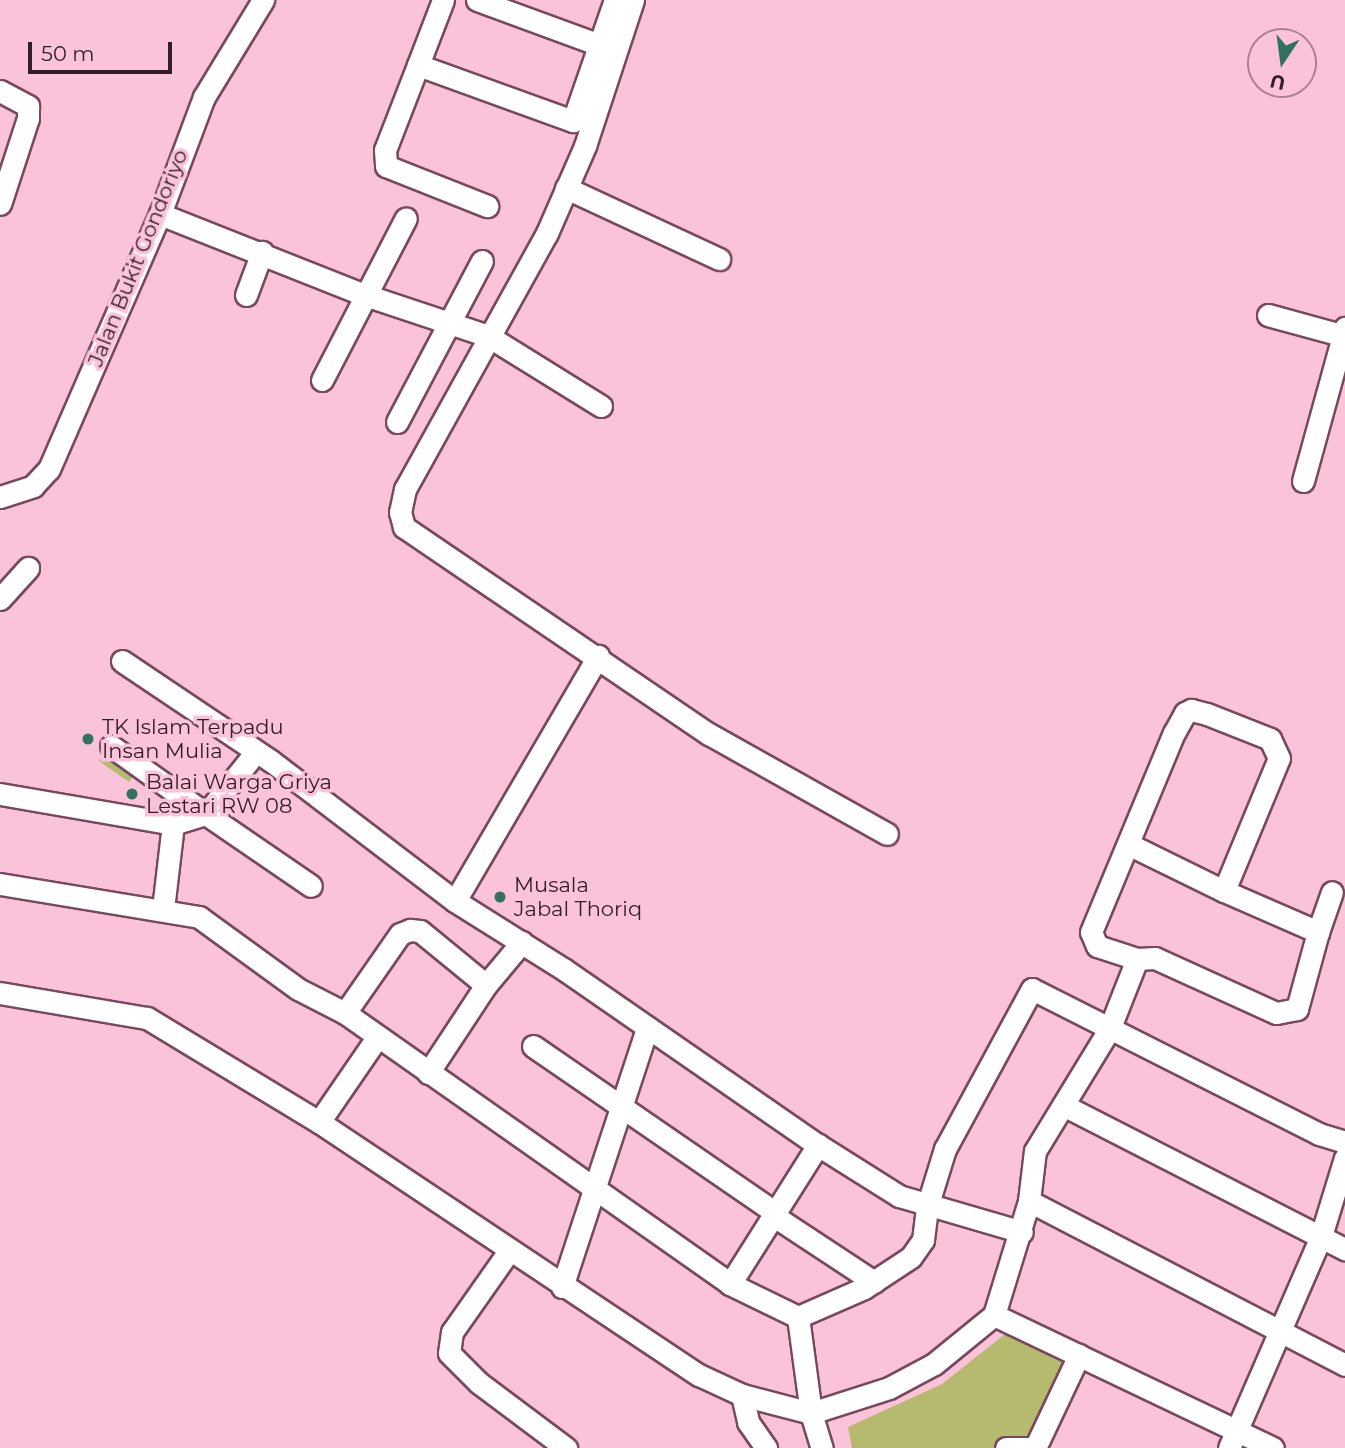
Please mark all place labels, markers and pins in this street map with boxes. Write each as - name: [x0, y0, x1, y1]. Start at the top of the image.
- place label: TK Islam Terpadu Insan Mulia: [102, 714, 284, 764]
- marker: TK Islam Terpadu Insan Mulia: [80, 731, 96, 747]
- place label: Balai Warga Griya Lestari RW 08: [146, 769, 332, 819]
- marker: Balai Warga Griya Lestari RW 08: [124, 786, 140, 802]
- place label: Musala Jabal Thoriq: [514, 872, 642, 922]
- marker: Musala Jabal Thoriq: [492, 889, 508, 905]

